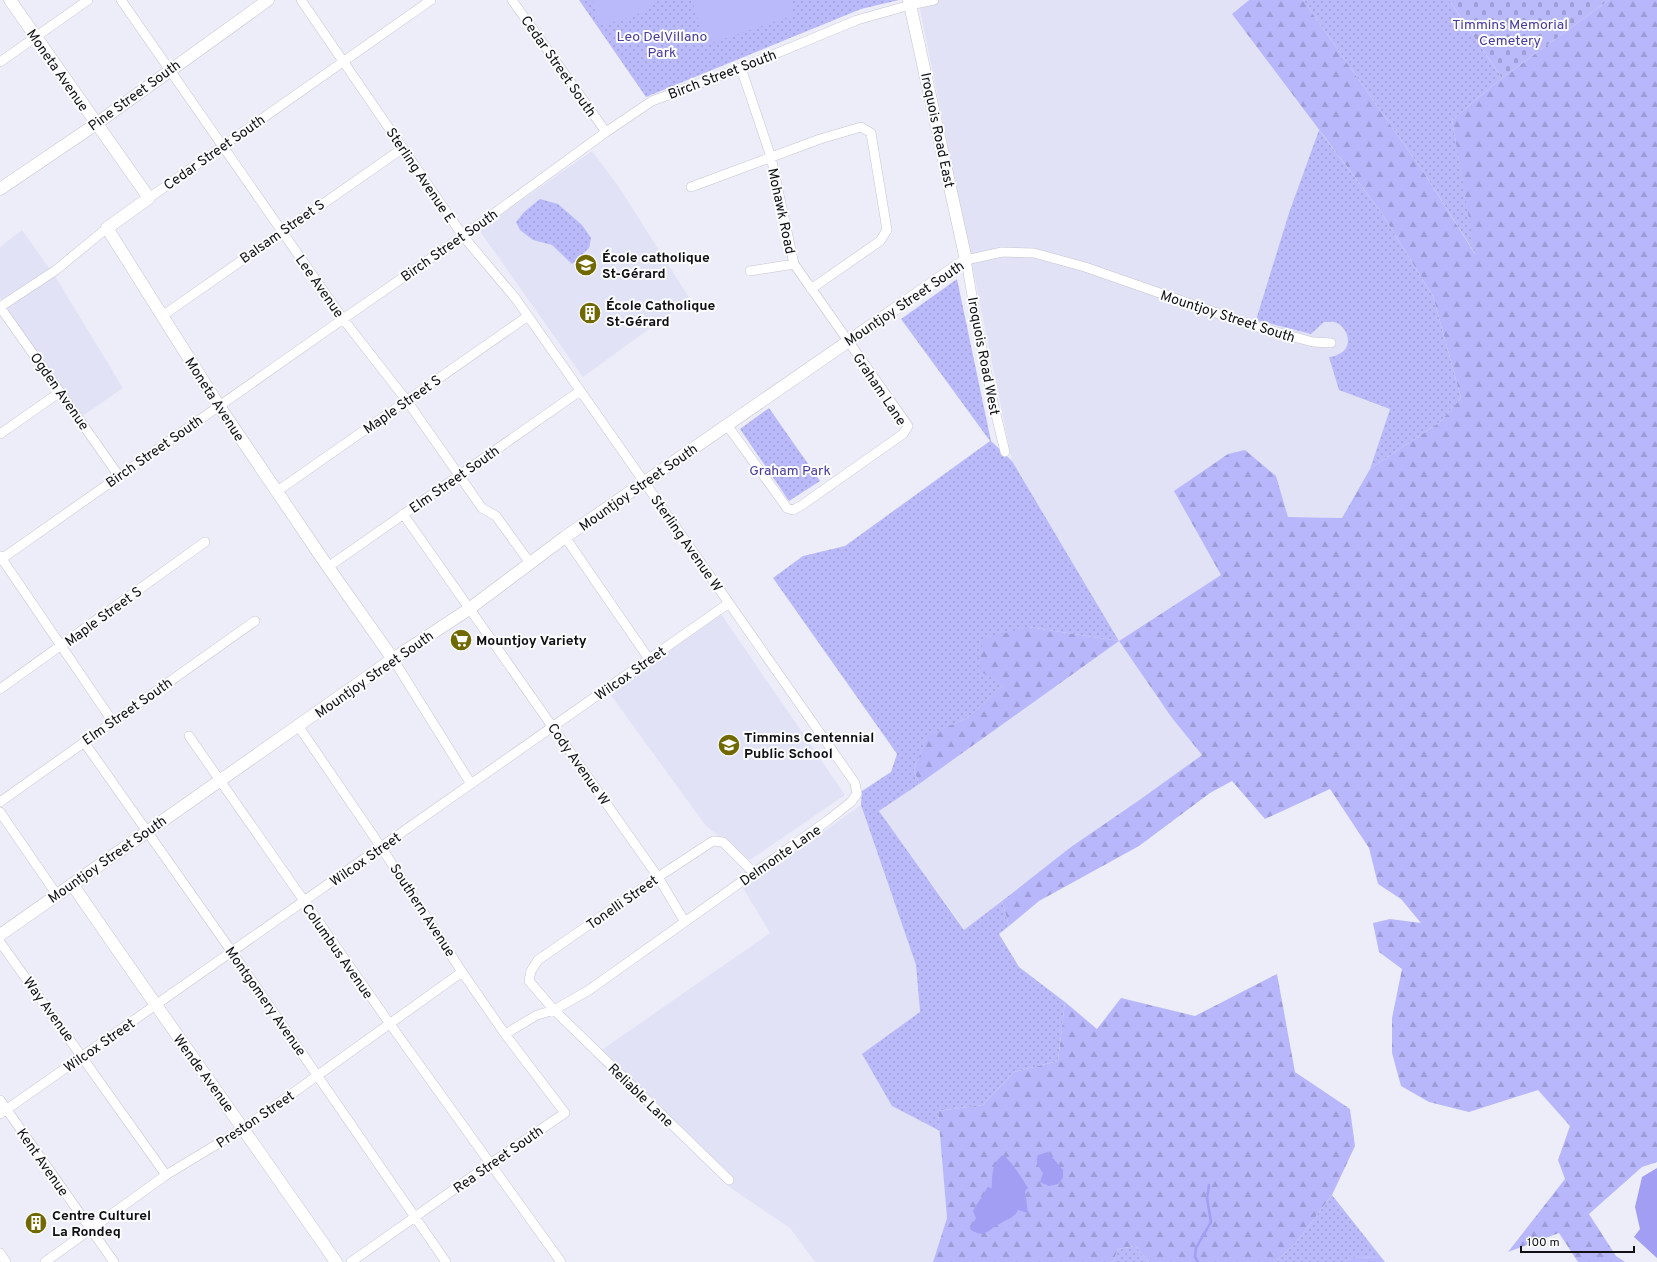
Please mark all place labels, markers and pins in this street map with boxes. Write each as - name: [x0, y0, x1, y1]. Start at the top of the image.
- place label: École catholique St-Gérard: [602, 249, 710, 283]
- school or university icon: École catholique St-Gérard: [573, 252, 599, 278]
- place label: École Catholique St-Gérard: [606, 297, 715, 331]
- building icon: École Catholique St-Gérard: [577, 300, 603, 326]
- supermarket icon: Mountjoy Variety: [448, 627, 474, 653]
- place label: Mountjoy Variety: [476, 633, 587, 650]
- place label: Timmins Centennial Public School: [744, 730, 874, 763]
- school or university icon: Timmins Centennial Public School: [716, 732, 742, 758]
- place label: Centre Culturel La Rondeq: [52, 1208, 151, 1241]
- building icon: Centre Culturel La Rondeq: [23, 1210, 49, 1236]

